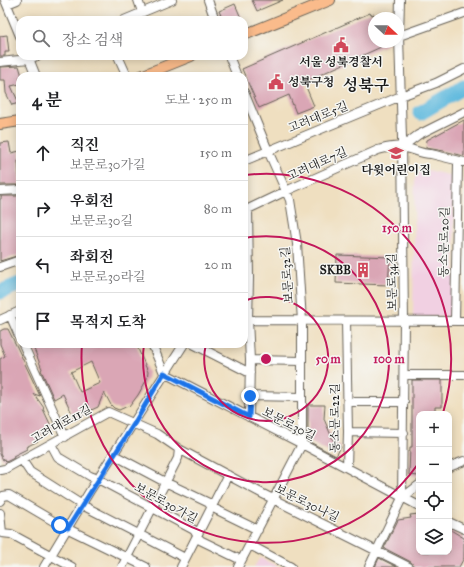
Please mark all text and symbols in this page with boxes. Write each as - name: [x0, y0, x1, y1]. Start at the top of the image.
- north arrow: [368, 12, 404, 48]
- search box: [16, 16, 248, 60]
- icon: search: [30, 27, 52, 49]
- text: 장소 검색: [62, 31, 123, 49]
- public building icon: 서울 성북경찰서: [332, 36, 350, 54]
- place label: 서울 성북경찰서: [299, 55, 383, 69]
- public building icon: 성북구청: [267, 73, 285, 91]
- place label: 성북구청: [288, 75, 334, 89]
- district label: 성북구: [343, 76, 390, 95]
- text: 4 분: [32, 90, 62, 111]
- text: 도보 · 250 m: [165, 92, 232, 108]
- street label: 고려대로5길: [286, 99, 350, 135]
- text: 직진: [70, 136, 99, 154]
- icon: ahead: [32, 142, 54, 164]
- school or university icon: 다윗어린이집: [387, 144, 405, 162]
- text: 150 m: [200, 145, 232, 161]
- street label: 고려대로7길: [285, 145, 349, 183]
- text: 보문로30가길: [70, 157, 146, 173]
- place label: 다윗어린이집: [361, 163, 431, 177]
- text: 우회전: [70, 192, 113, 210]
- icon: right: [32, 198, 54, 220]
- text: 80 m: [204, 201, 232, 217]
- street label: 동소문로20길: [436, 206, 452, 278]
- text: 보문로30길: [70, 213, 133, 229]
- text: 150 m: [382, 221, 413, 235]
- street label: 보문로32길: [278, 246, 296, 304]
- text: 좌회전: [70, 248, 113, 266]
- street label: 보문로34길: [384, 253, 400, 311]
- icon: left: [32, 254, 54, 276]
- text: 20 m: [204, 257, 232, 273]
- building icon: SKBB: [354, 261, 372, 279]
- place label: SKBB: [320, 263, 351, 277]
- text: 보문로30라길: [70, 269, 146, 285]
- icon: arrive: [32, 310, 54, 332]
- text: 목적지 도착: [70, 313, 146, 331]
- centre of rings: [259, 352, 273, 366]
- text: 50 m: [315, 352, 342, 366]
- text: 100 m: [373, 352, 406, 366]
- street label: 동소문로22길: [328, 383, 342, 453]
- route end: [241, 387, 259, 405]
- street label: 고려대로11길: [28, 402, 94, 446]
- street label: 보문로30길: [260, 405, 318, 443]
- map controls: [416, 411, 452, 555]
- button: +: [416, 411, 452, 447]
- button: −: [416, 447, 452, 483]
- street label: 보문로30가길: [132, 480, 200, 526]
- street label: 보문로30나길: [273, 481, 341, 525]
- button: locate: [416, 483, 452, 519]
- route start: [51, 516, 69, 534]
- button: layers: [416, 519, 452, 555]

